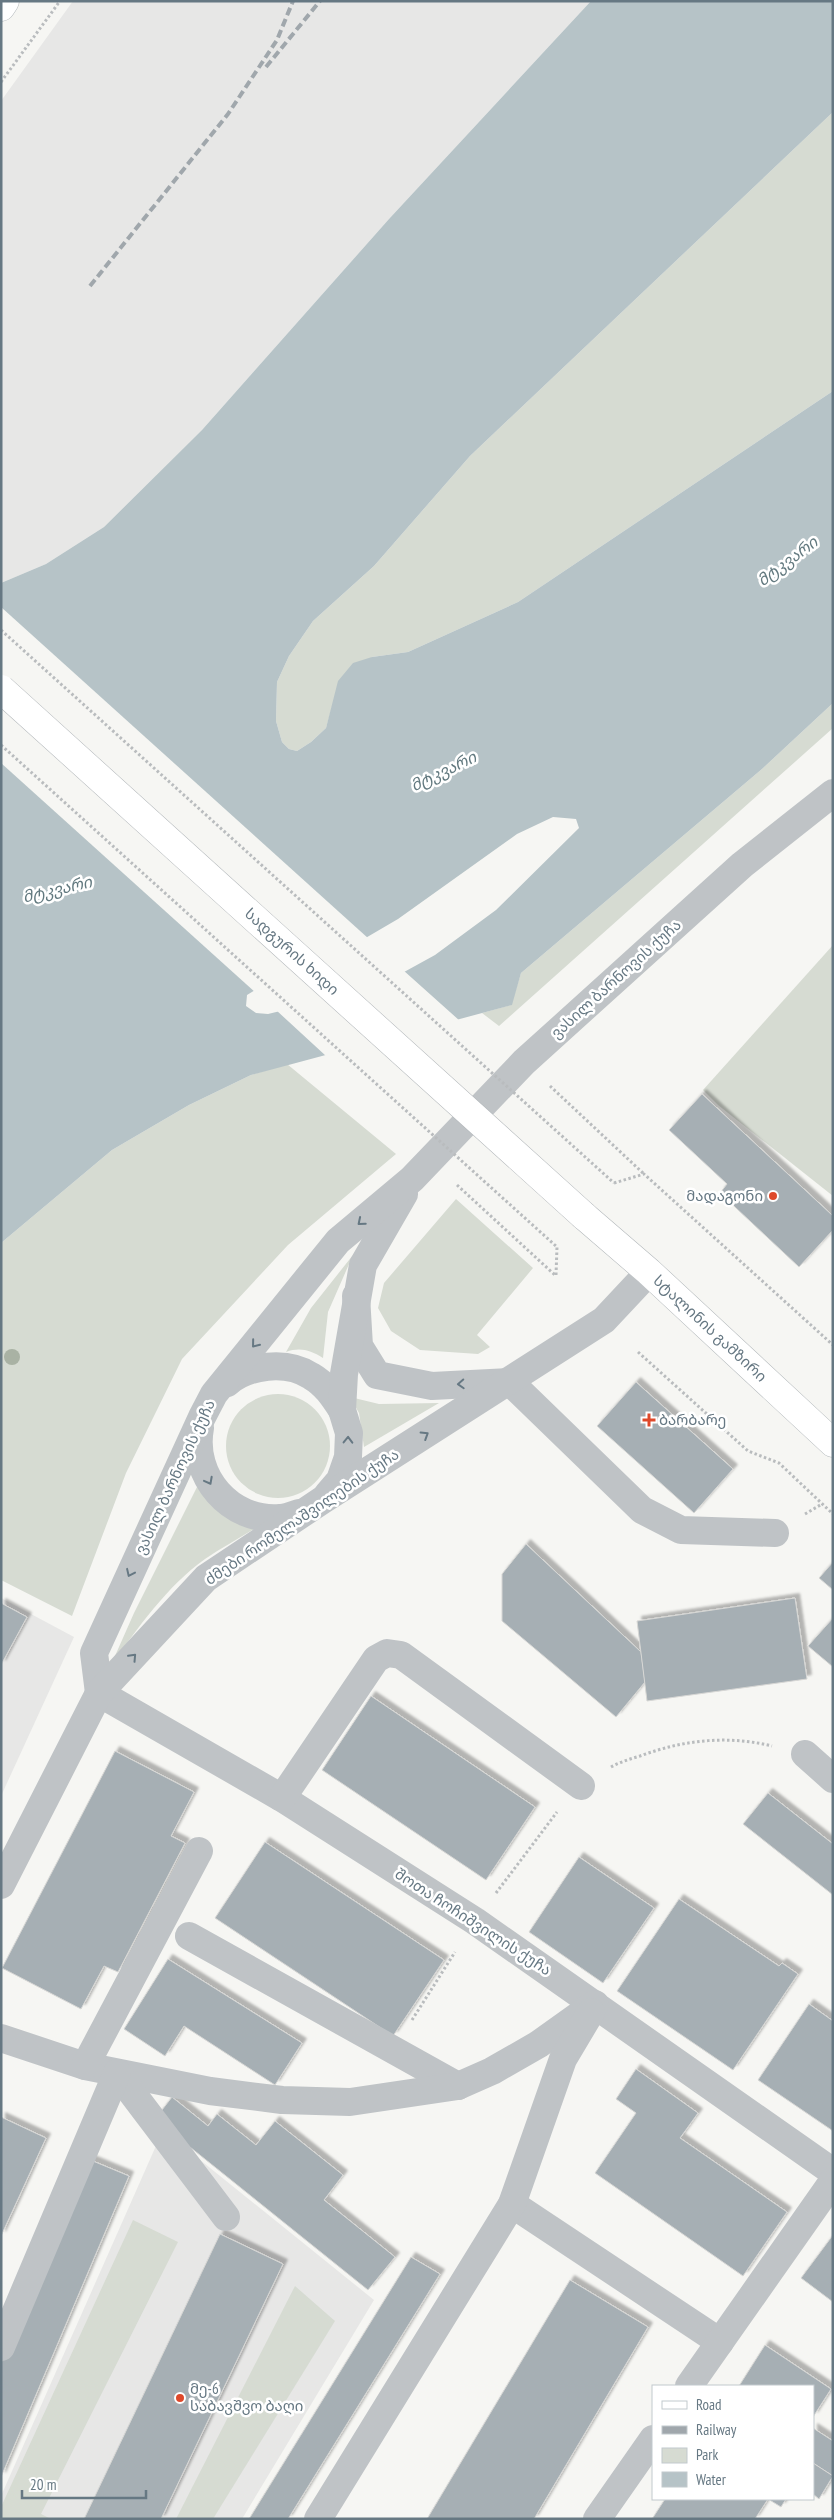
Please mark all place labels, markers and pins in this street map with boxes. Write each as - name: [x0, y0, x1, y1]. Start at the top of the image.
- place label: მადაგონი: [686, 1186, 763, 1205]
- marker: მადაგონი: [767, 1190, 779, 1202]
- place label: ბარბარე: [659, 1410, 726, 1429]
- marker: ბარბარე: [643, 1414, 655, 1426]
- place label: მე-6 საბავშვო ბაღი: [190, 2379, 303, 2415]
- marker: მე-6 საბავშვო ბაღი: [174, 2392, 186, 2404]

